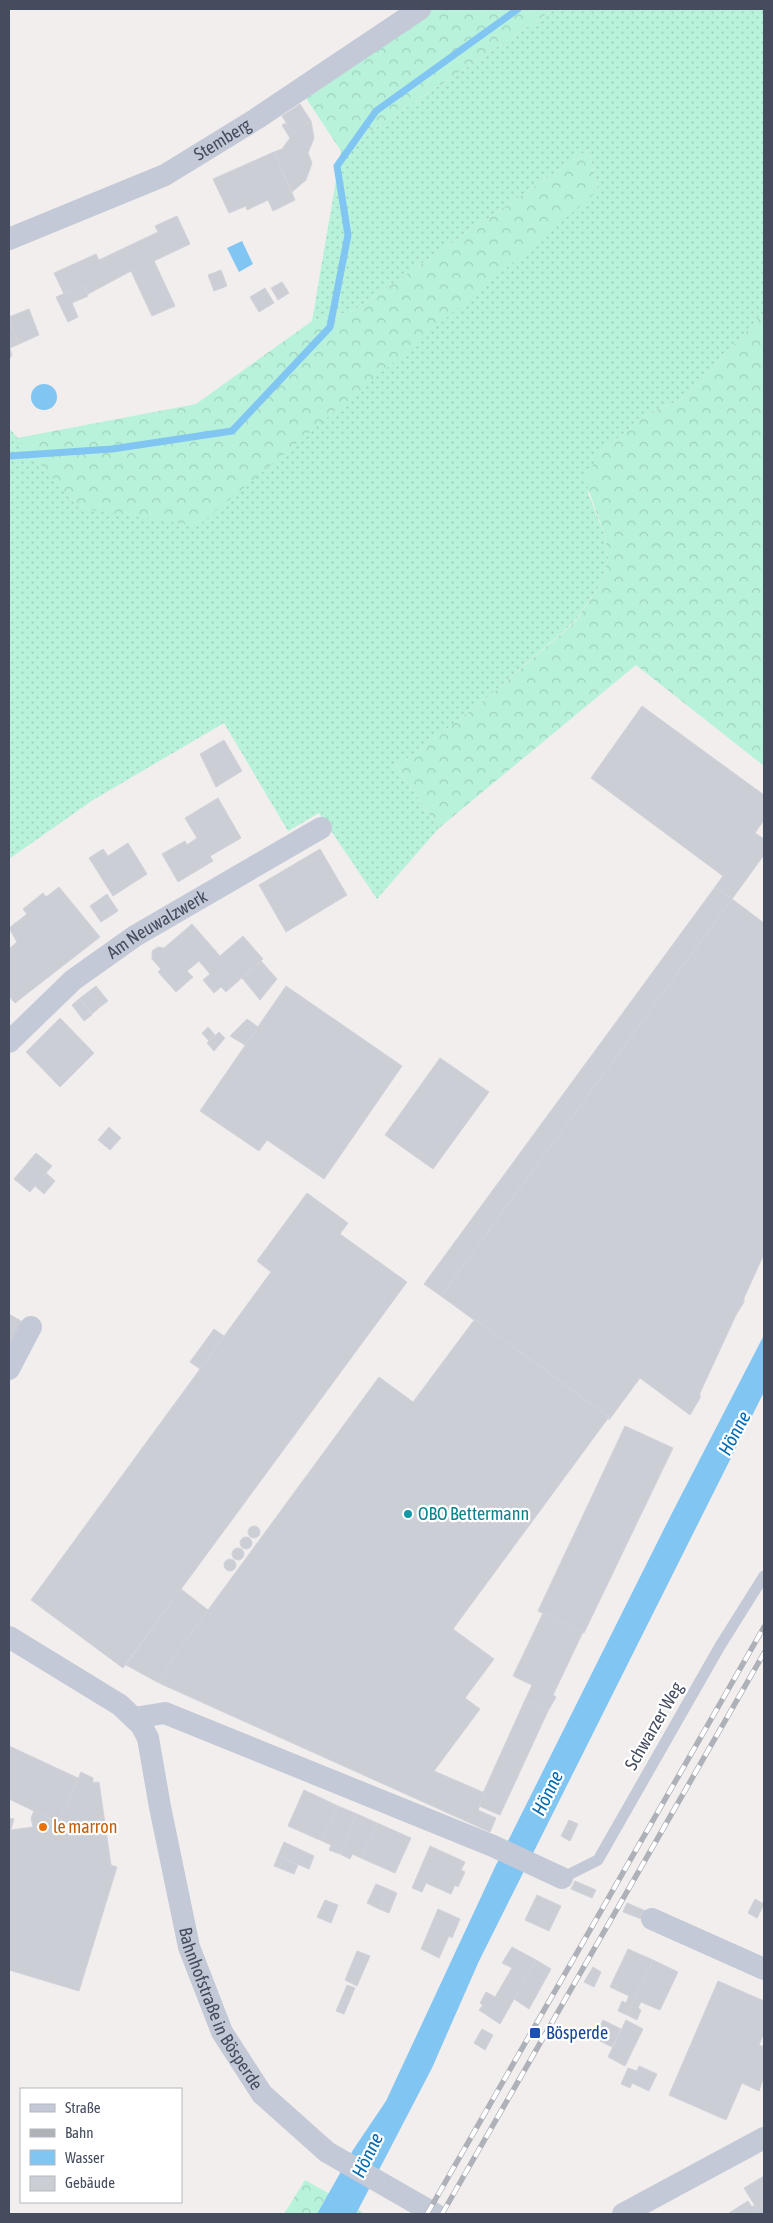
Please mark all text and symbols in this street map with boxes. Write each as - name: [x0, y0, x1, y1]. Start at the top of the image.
- street label: Stemberg: [190, 114, 255, 165]
- street label: Am Neuwalzwerk: [102, 885, 211, 963]
- water label: Hönne: [713, 1407, 755, 1459]
- place label: OBO Bettermann: [418, 1503, 529, 1524]
- marker: OBO Bettermann: [402, 1508, 414, 1520]
- street label: Schwarzer Weg: [620, 1678, 687, 1773]
- water label: Hönne: [527, 1767, 567, 1819]
- place label: le marron: [53, 1816, 117, 1837]
- marker: le marron: [37, 1821, 49, 1833]
- street label: Bahnhofstraße in Bösperde: [175, 1925, 268, 2094]
- place label: Bösperde: [546, 2022, 608, 2043]
- marker: Bösperde: [528, 2026, 542, 2040]
- legend: [20, 2088, 182, 2203]
- text: Straße: [65, 2099, 101, 2116]
- text: Bahn: [65, 2124, 94, 2141]
- water label: Hönne: [347, 2129, 387, 2181]
- text: Wasser: [65, 2149, 105, 2166]
- text: Gebäude: [65, 2174, 115, 2191]

